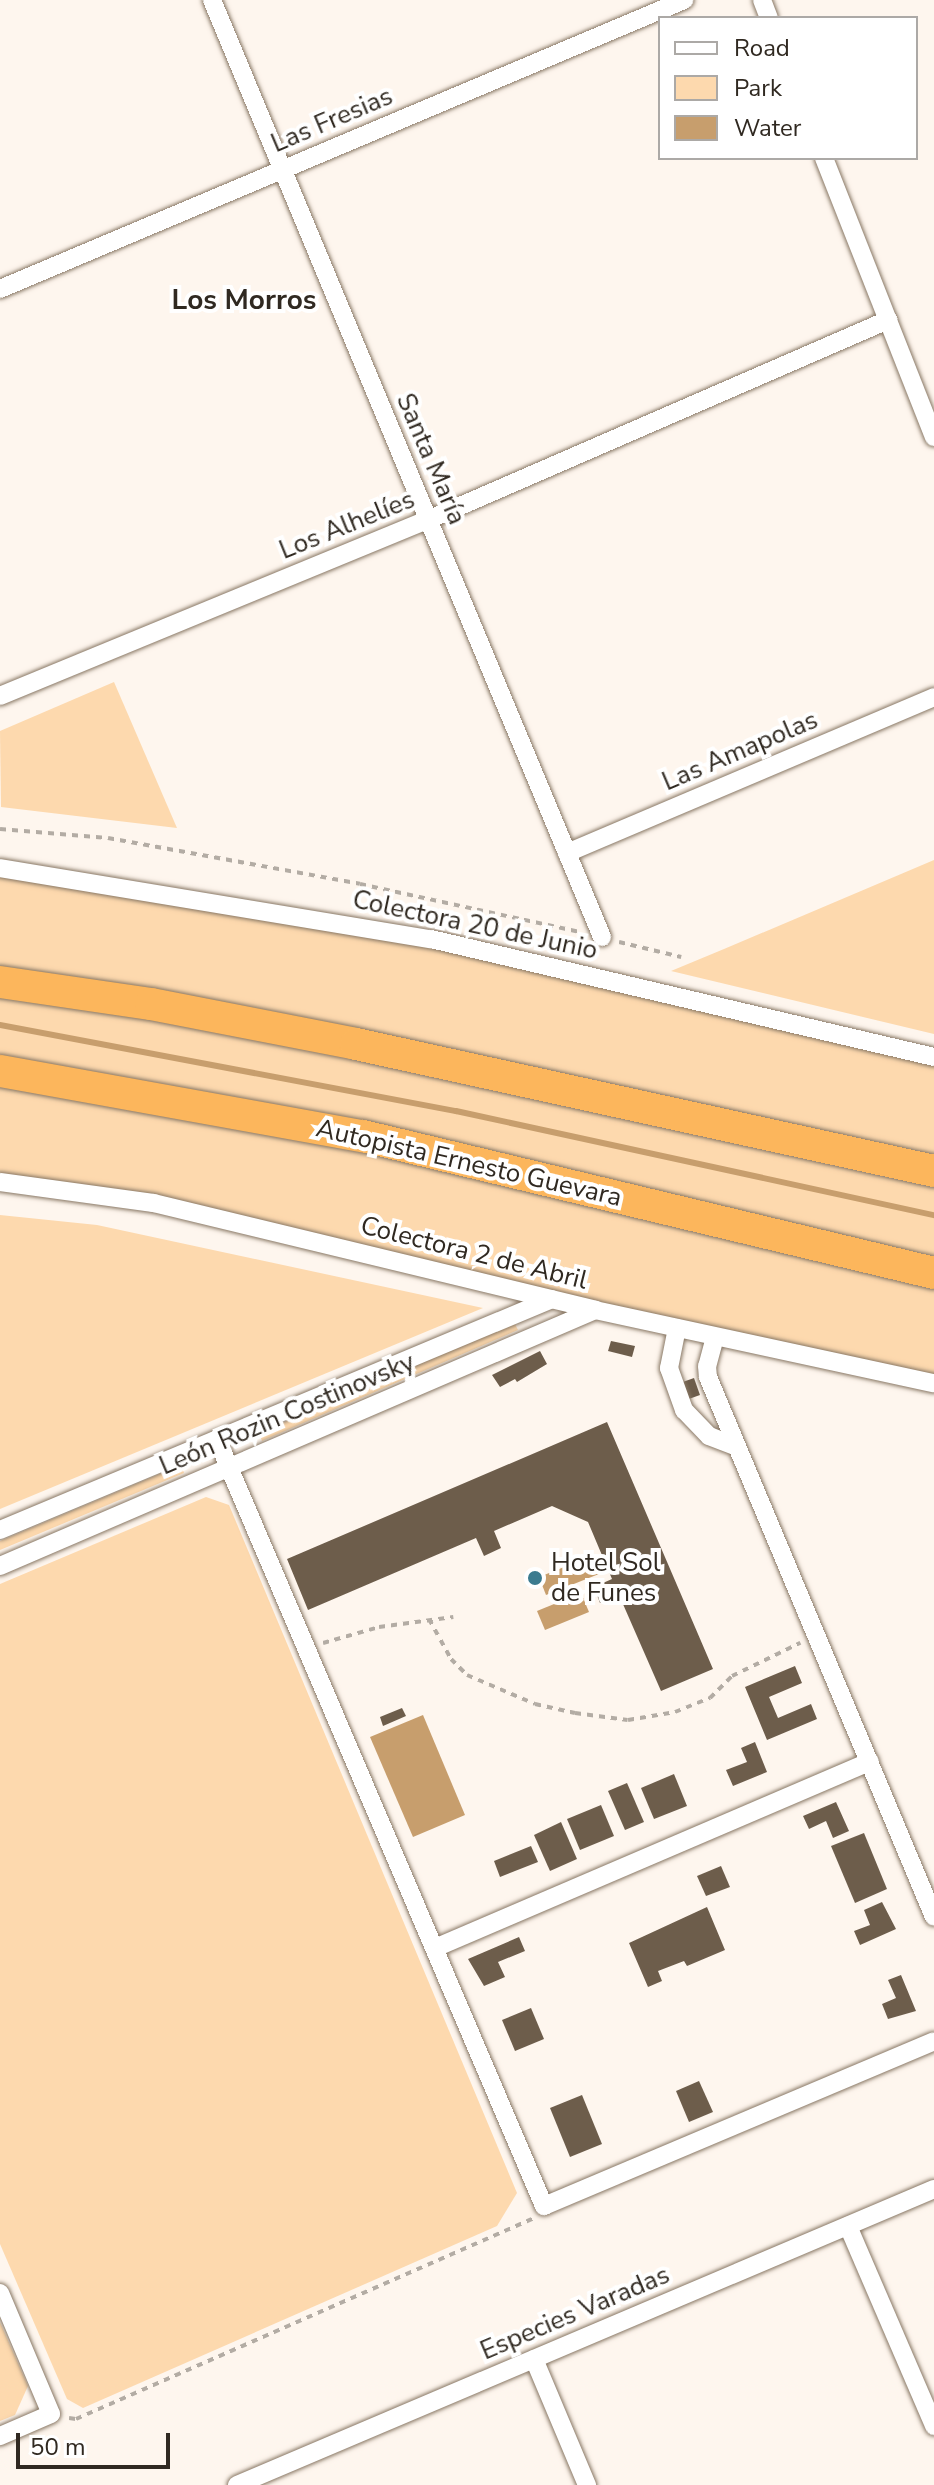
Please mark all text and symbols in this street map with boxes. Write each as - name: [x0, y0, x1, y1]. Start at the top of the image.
- legend: [658, 16, 918, 160]
- text: Road: [734, 32, 790, 64]
- text: Park: [734, 72, 782, 104]
- street label: Las Fresias: [267, 80, 397, 160]
- text: Water: [734, 112, 801, 144]
- district label: Los Morros: [172, 283, 316, 317]
- street label: Santa María: [389, 389, 473, 529]
- street label: Los Alhelíes: [275, 484, 419, 566]
- street label: Las Amapolas: [658, 704, 822, 798]
- street label: Colectora 20 de Junio: [350, 884, 600, 966]
- street label: Autopista Ernesto Guevara: [313, 1113, 625, 1213]
- street label: Colectora 2 de Abril: [357, 1210, 591, 1296]
- street label: León Rozin Costinovsky: [155, 1346, 419, 1482]
- place label: Hotel Sol de Funes: [551, 1547, 660, 1608]
- marker: Hotel Sol de Funes: [526, 1569, 544, 1587]
- street label: Especies Varadas: [476, 2259, 674, 2367]
- scale bar: [20, 2417, 174, 2467]
- text: 50 m: [30, 2431, 86, 2463]

